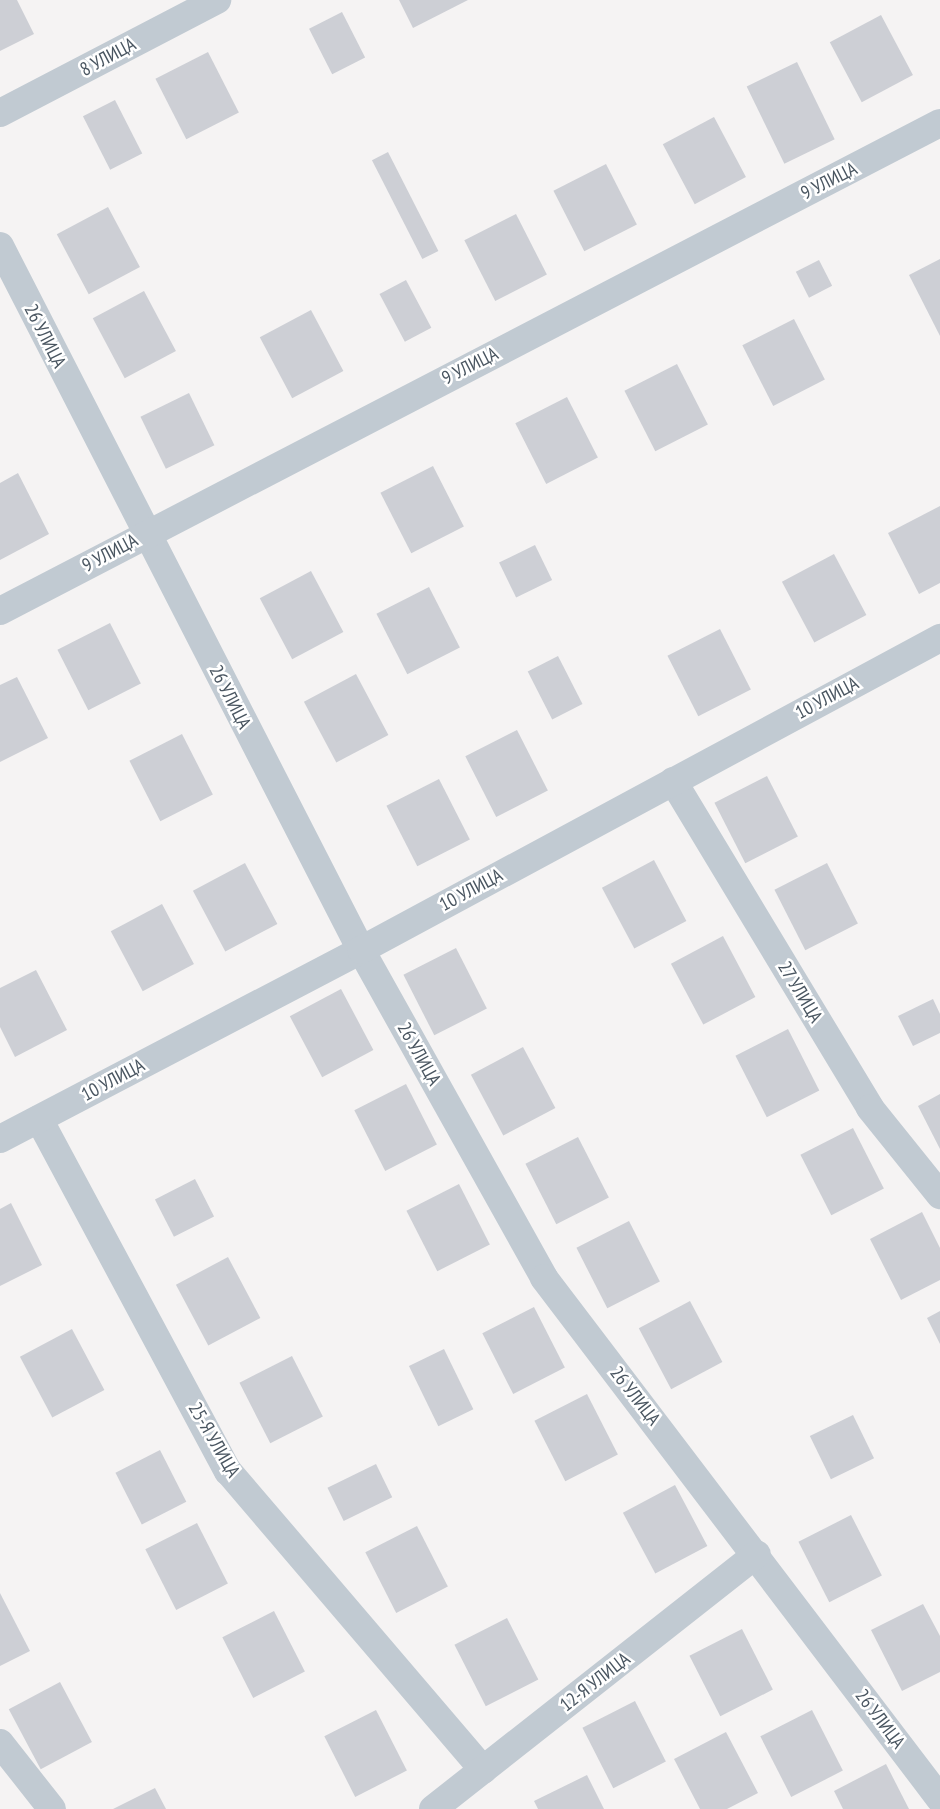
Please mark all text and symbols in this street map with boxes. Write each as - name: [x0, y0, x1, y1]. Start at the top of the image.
- street label: 8 УЛИЦА: [76, 33, 140, 81]
- street label: 9 УЛИЦА: [797, 157, 861, 205]
- street label: 26 УЛИЦА: [19, 300, 71, 372]
- street label: 9 УЛИЦА: [438, 342, 502, 390]
- street label: 9 УЛИЦА: [78, 529, 142, 577]
- street label: 26 УЛИЦА: [204, 661, 256, 733]
- street label: 10 УЛИЦА: [791, 672, 863, 724]
- street label: 10 УЛИЦА: [435, 864, 507, 916]
- street label: 27 УЛИЦА: [773, 957, 827, 1027]
- street label: 26 УЛИЦА: [392, 1018, 446, 1090]
- street label: 10 УЛИЦА: [77, 1054, 149, 1106]
- street label: 26 УЛИЦА: [605, 1362, 665, 1430]
- street label: 25-Я УЛИЦА: [183, 1398, 245, 1482]
- street label: 12-Я УЛИЦА: [555, 1647, 635, 1717]
- street label: 26 УЛИЦА: [850, 1685, 910, 1753]

